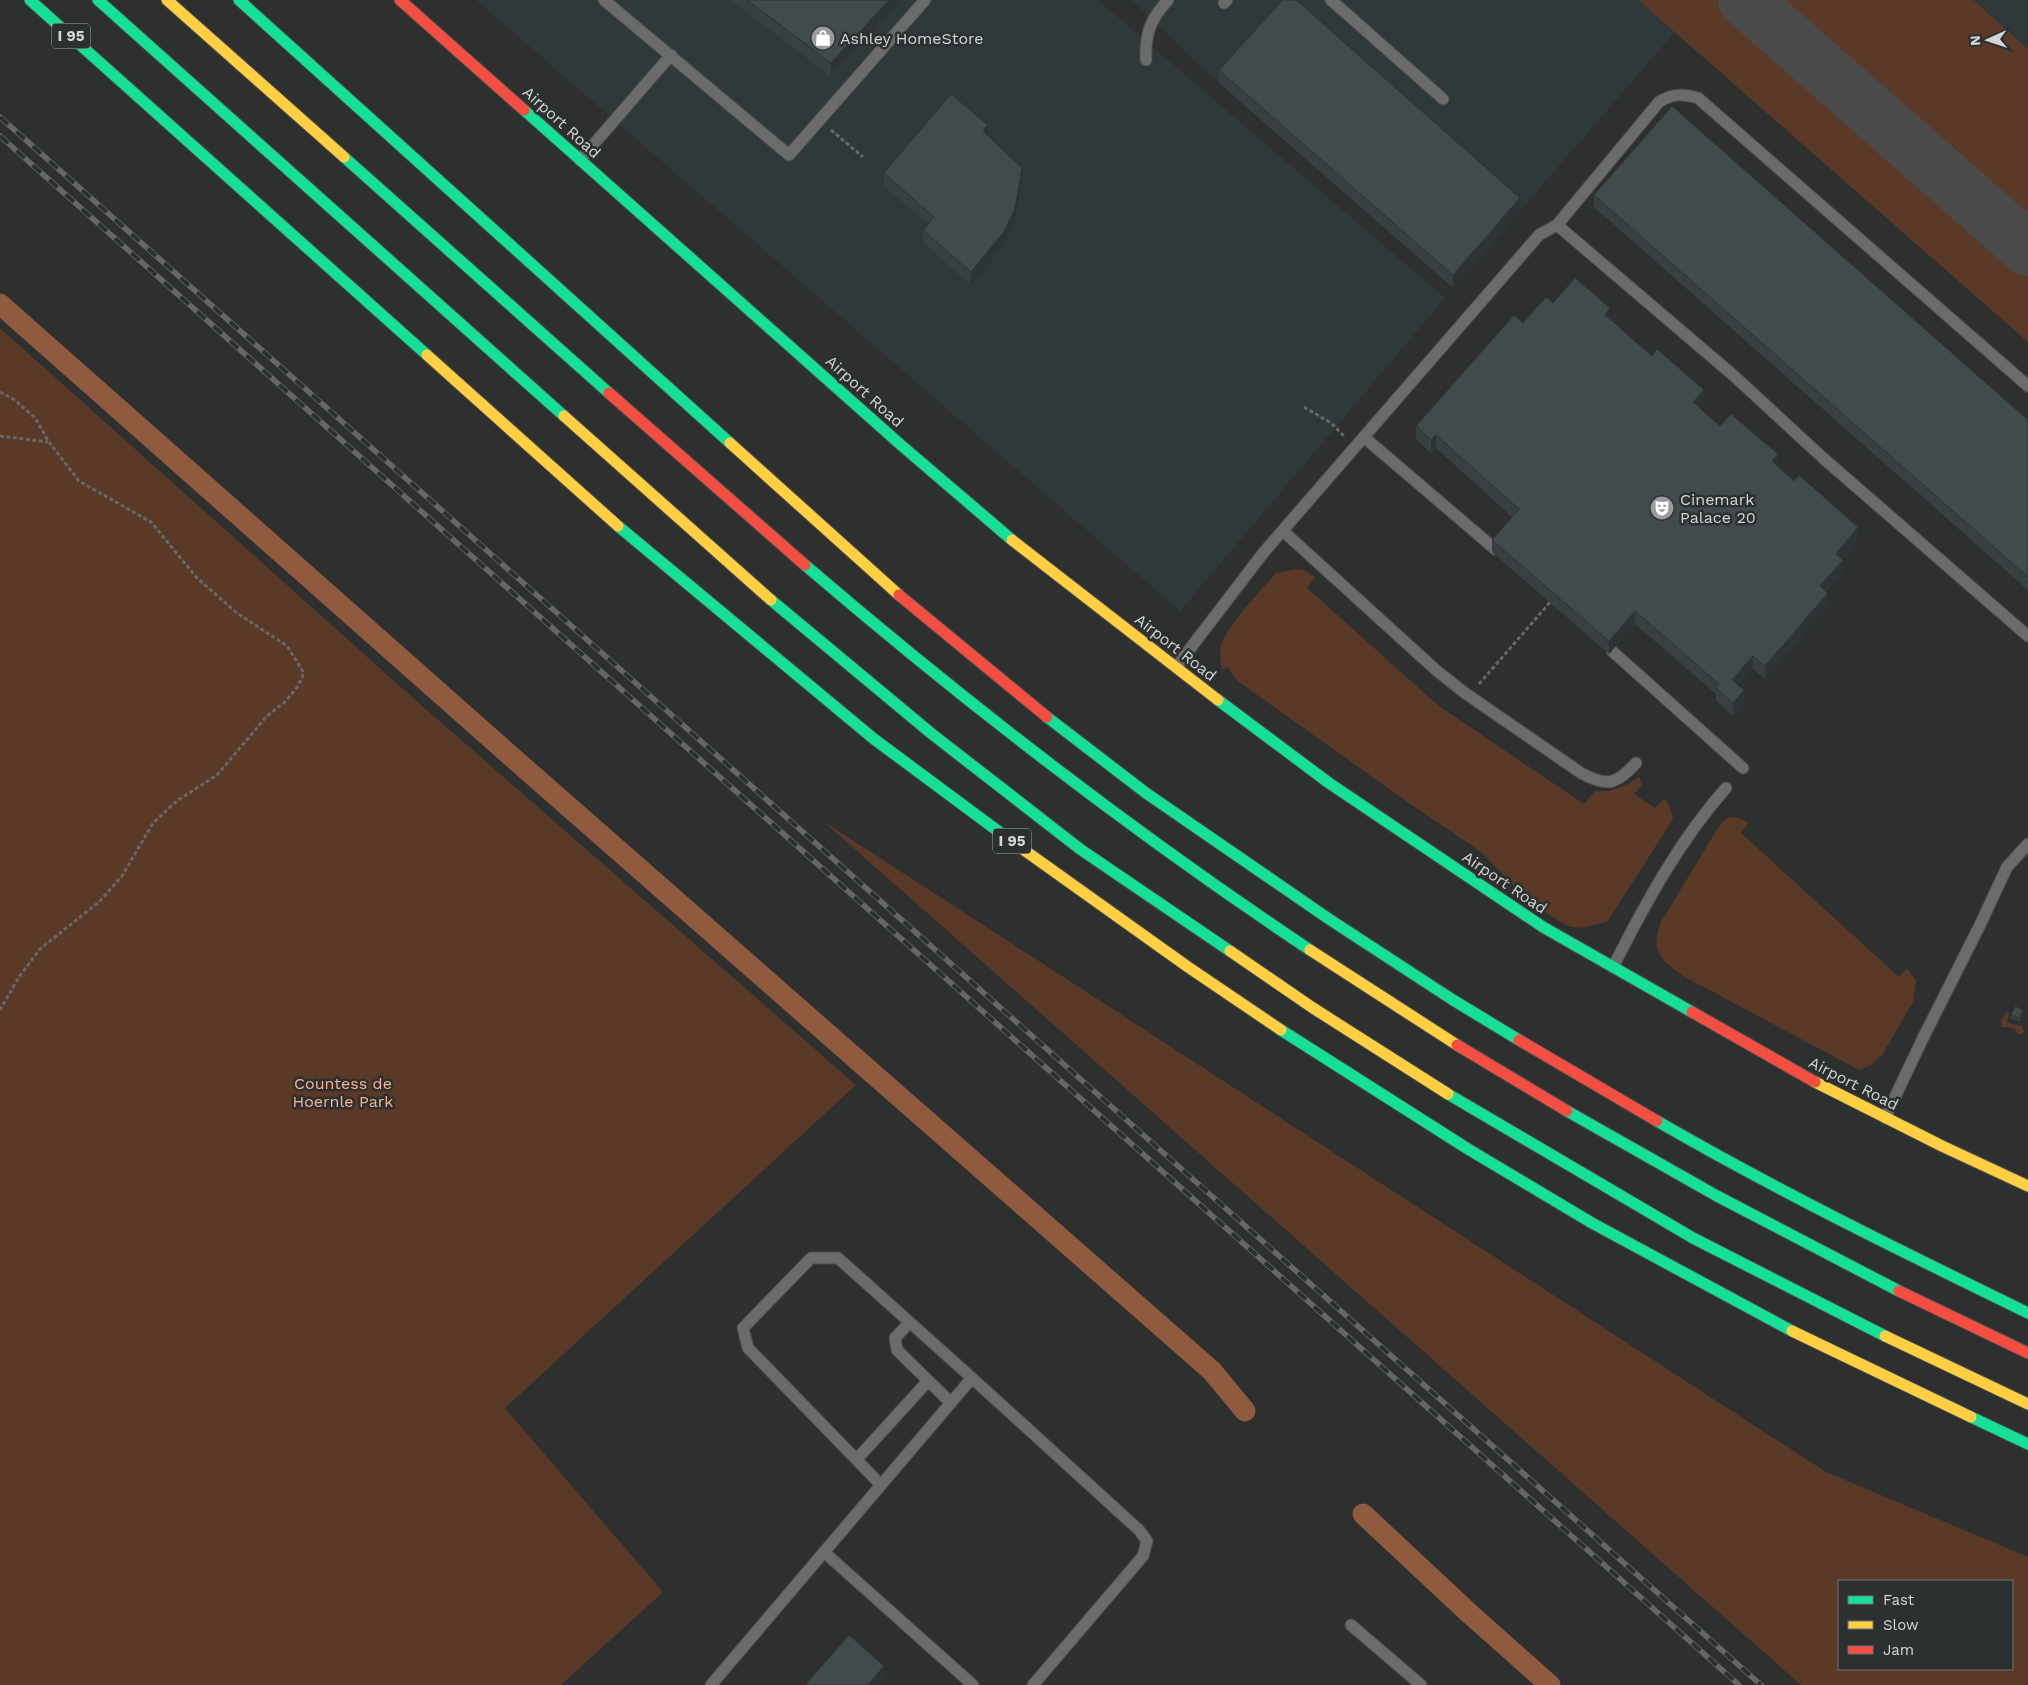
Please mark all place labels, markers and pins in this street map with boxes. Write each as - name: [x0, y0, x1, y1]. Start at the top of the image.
- shop icon: Ashley HomeStore: [810, 25, 836, 51]
- place label: Ashley HomeStore: [840, 29, 984, 48]
- place label: Cinemark Palace 20: [1680, 490, 1756, 527]
- theatre icon: Cinemark Palace 20: [1649, 495, 1675, 521]

